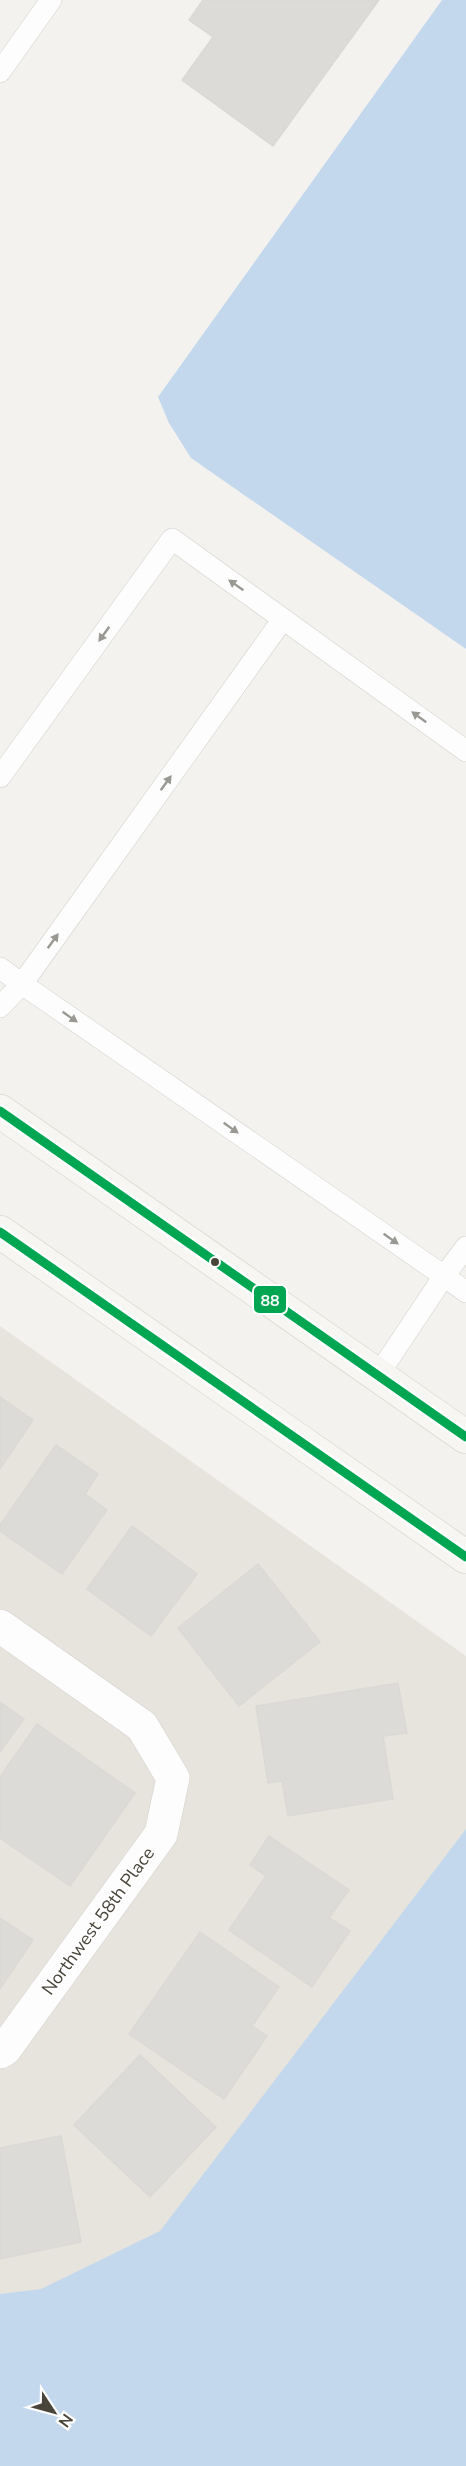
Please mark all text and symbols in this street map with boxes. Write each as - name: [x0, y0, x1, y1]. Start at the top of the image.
- one-way arrow: [228, 579, 244, 591]
- one-way arrow: [98, 626, 110, 641]
- one-way arrow: [411, 711, 427, 723]
- one-way arrow: [160, 775, 172, 791]
- one-way arrow: [46, 934, 58, 949]
- one-way arrow: [62, 1011, 78, 1023]
- one-way arrow: [222, 1122, 238, 1134]
- one-way arrow: [382, 1233, 398, 1245]
- unlabelled marker: [209, 1256, 221, 1268]
- line badge: 88: [253, 1285, 287, 1314]
- text: 88: [260, 1290, 280, 1312]
- street label: Northwest 58th Place: [36, 1842, 160, 2000]
- north arrow: [24, 2382, 84, 2442]
- text: N: [53, 2409, 78, 2432]

